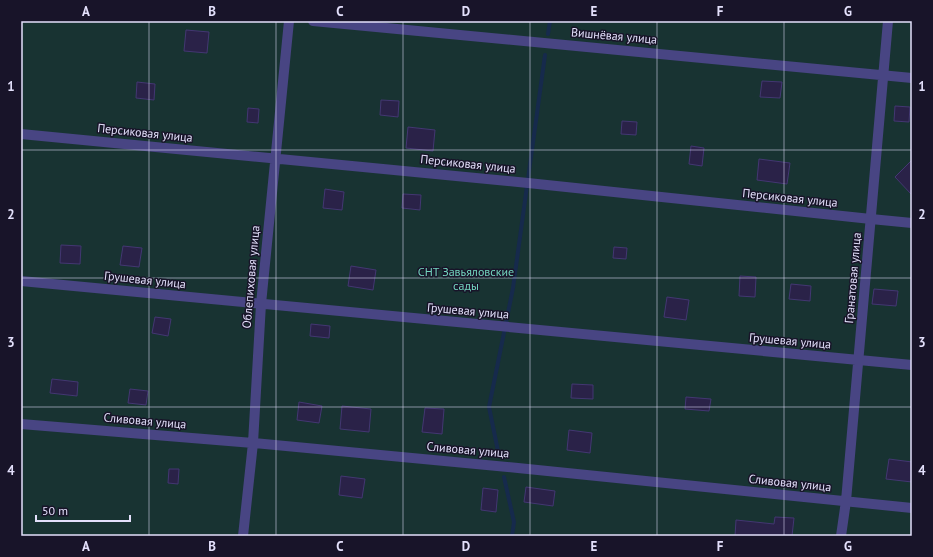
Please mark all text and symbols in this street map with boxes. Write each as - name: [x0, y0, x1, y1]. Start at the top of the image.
- text: A: [82, 3, 90, 20]
- text: B: [208, 3, 216, 20]
- text: C: [336, 3, 344, 20]
- text: D: [462, 3, 470, 20]
- text: E: [591, 3, 598, 20]
- text: F: [717, 3, 724, 20]
- text: G: [844, 3, 852, 20]
- street label: Вишнёвая улица: [570, 24, 658, 47]
- text: 1: [7, 78, 15, 95]
- text: 1: [918, 78, 926, 95]
- street label: Персиковая улица: [97, 120, 194, 145]
- street label: Персиковая улица: [420, 151, 517, 176]
- street label: Персиковая улица: [742, 185, 839, 210]
- text: 2: [7, 206, 15, 223]
- text: 2: [918, 206, 926, 223]
- street label: Облепиховая улица: [239, 225, 262, 329]
- street label: Гранатовая улица: [841, 232, 864, 324]
- park label: СНТ Завьяловские сады: [418, 264, 514, 293]
- street label: Грушевая улица: [103, 268, 187, 291]
- street label: Грушевая улица: [426, 299, 510, 322]
- street label: Грушевая улица: [748, 329, 832, 352]
- text: 3: [7, 334, 15, 351]
- text: 3: [918, 334, 926, 351]
- street label: Сливовая улица: [103, 409, 187, 432]
- street label: Сливовая улица: [426, 438, 510, 461]
- text: 4: [7, 462, 15, 479]
- text: 4: [918, 462, 926, 479]
- street label: Сливовая улица: [748, 471, 832, 494]
- scale bar: [36, 497, 130, 523]
- text: 50 m: [42, 503, 68, 518]
- text: A: [82, 538, 90, 555]
- text: B: [208, 538, 216, 555]
- text: C: [336, 538, 344, 555]
- text: D: [462, 538, 470, 555]
- text: E: [591, 538, 598, 555]
- text: F: [717, 538, 724, 555]
- text: G: [844, 538, 852, 555]

